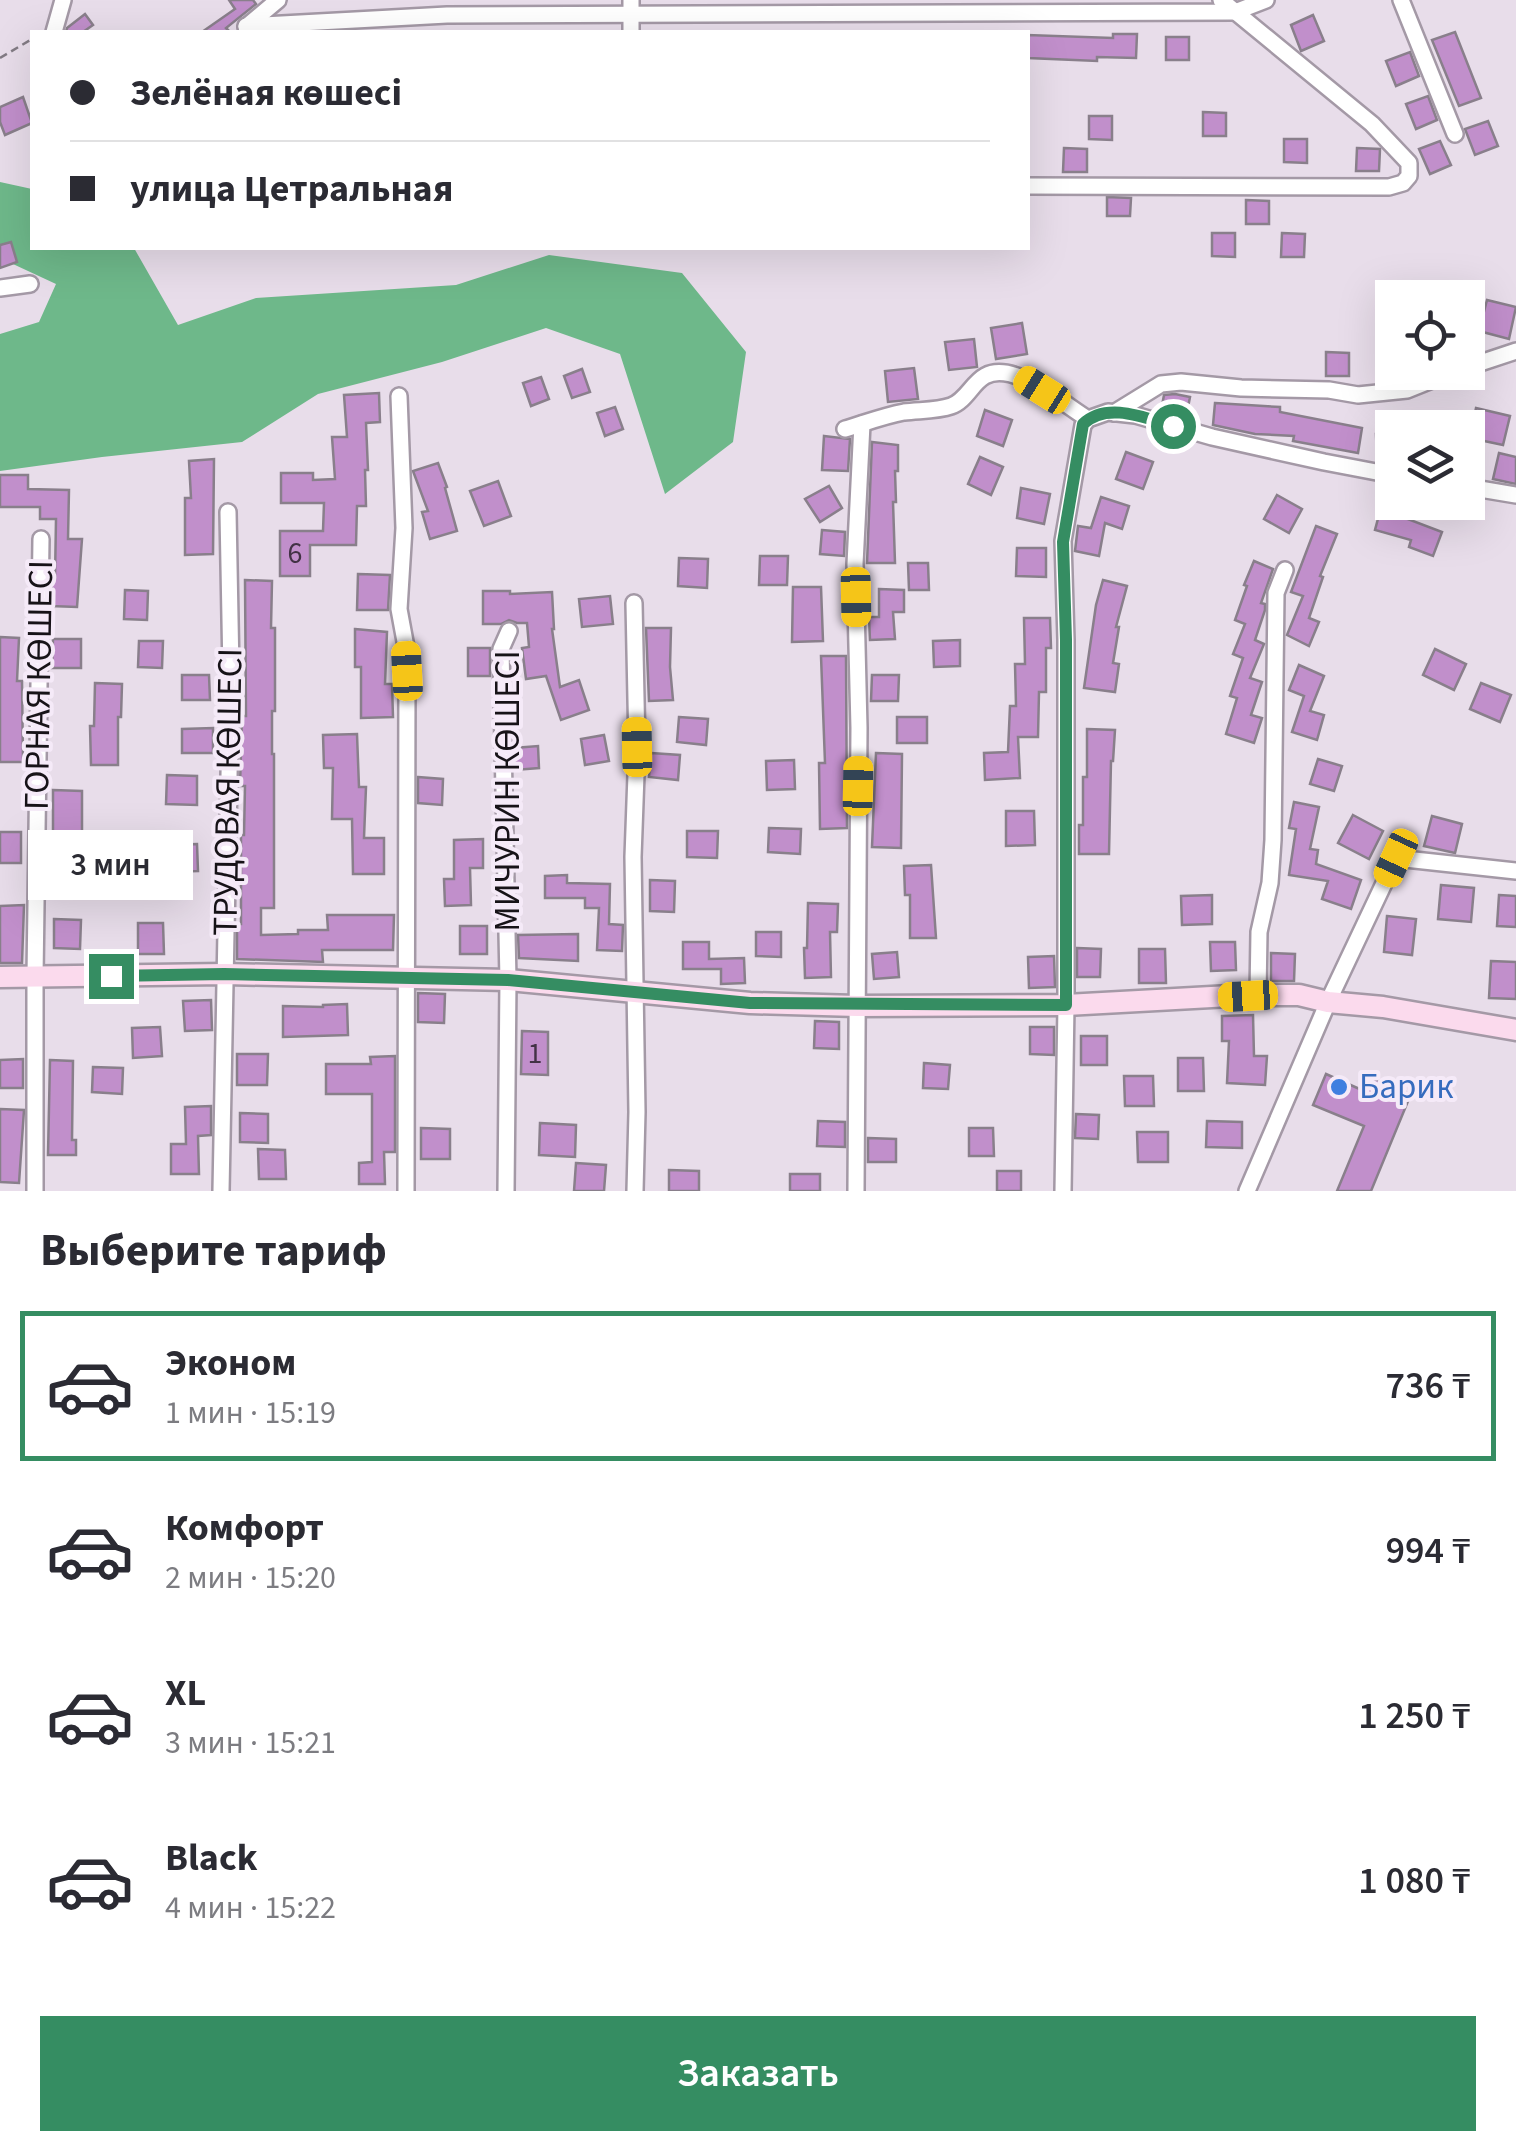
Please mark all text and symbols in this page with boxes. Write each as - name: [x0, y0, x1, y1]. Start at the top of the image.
- text: Зелёная көшесі: [130, 66, 402, 120]
- text: улица Цетральная: [130, 162, 453, 216]
- map controls: [1375, 280, 1485, 520]
- button: locate: [1375, 280, 1485, 390]
- car: [1009, 361, 1075, 419]
- route start: [1151, 404, 1196, 449]
- button: layers: [1375, 410, 1485, 520]
- house number: 6: [288, 532, 302, 575]
- street label: ГОРНАЯ КӨШЕСІ: [12, 560, 66, 810]
- car: [840, 567, 872, 627]
- car: [390, 640, 424, 702]
- street label: ТРУДОВАЯ КӨШЕСІ: [200, 648, 256, 936]
- street label: МИЧУРИН КӨШЕСІ: [483, 650, 533, 932]
- car: [621, 717, 653, 777]
- car: [842, 756, 874, 816]
- car: [1370, 824, 1422, 892]
- callout: 3 мин: [28, 831, 194, 901]
- text: 3 мин: [70, 842, 151, 888]
- route end: [89, 954, 134, 999]
- car: [1217, 979, 1279, 1013]
- house number: 1: [528, 1032, 542, 1075]
- place label: Барик: [1359, 1062, 1454, 1112]
- marker: Барик: [1328, 1076, 1350, 1098]
- text: Выберите тариф: [40, 1219, 387, 1283]
- text: Эконом: [165, 1336, 296, 1390]
- icon: car: [45, 1341, 135, 1431]
- text: 736 ₸: [1385, 1359, 1471, 1413]
- text: 1 мин · 15:19: [165, 1390, 336, 1436]
- text: Комфорт: [165, 1501, 324, 1555]
- icon: car: [45, 1506, 135, 1596]
- text: 994 ₸: [1385, 1524, 1471, 1578]
- text: 2 мин · 15:20: [165, 1555, 336, 1601]
- text: XL: [165, 1666, 206, 1720]
- icon: car: [45, 1671, 135, 1761]
- text: 1 250 ₸: [1358, 1689, 1471, 1743]
- text: 3 мин · 15:21: [165, 1720, 336, 1766]
- text: Black: [165, 1831, 258, 1885]
- icon: car: [45, 1836, 135, 1926]
- text: 1 080 ₸: [1358, 1854, 1471, 1908]
- text: 4 мин · 15:22: [165, 1885, 336, 1931]
- button: Заказать: [40, 2016, 1476, 2131]

